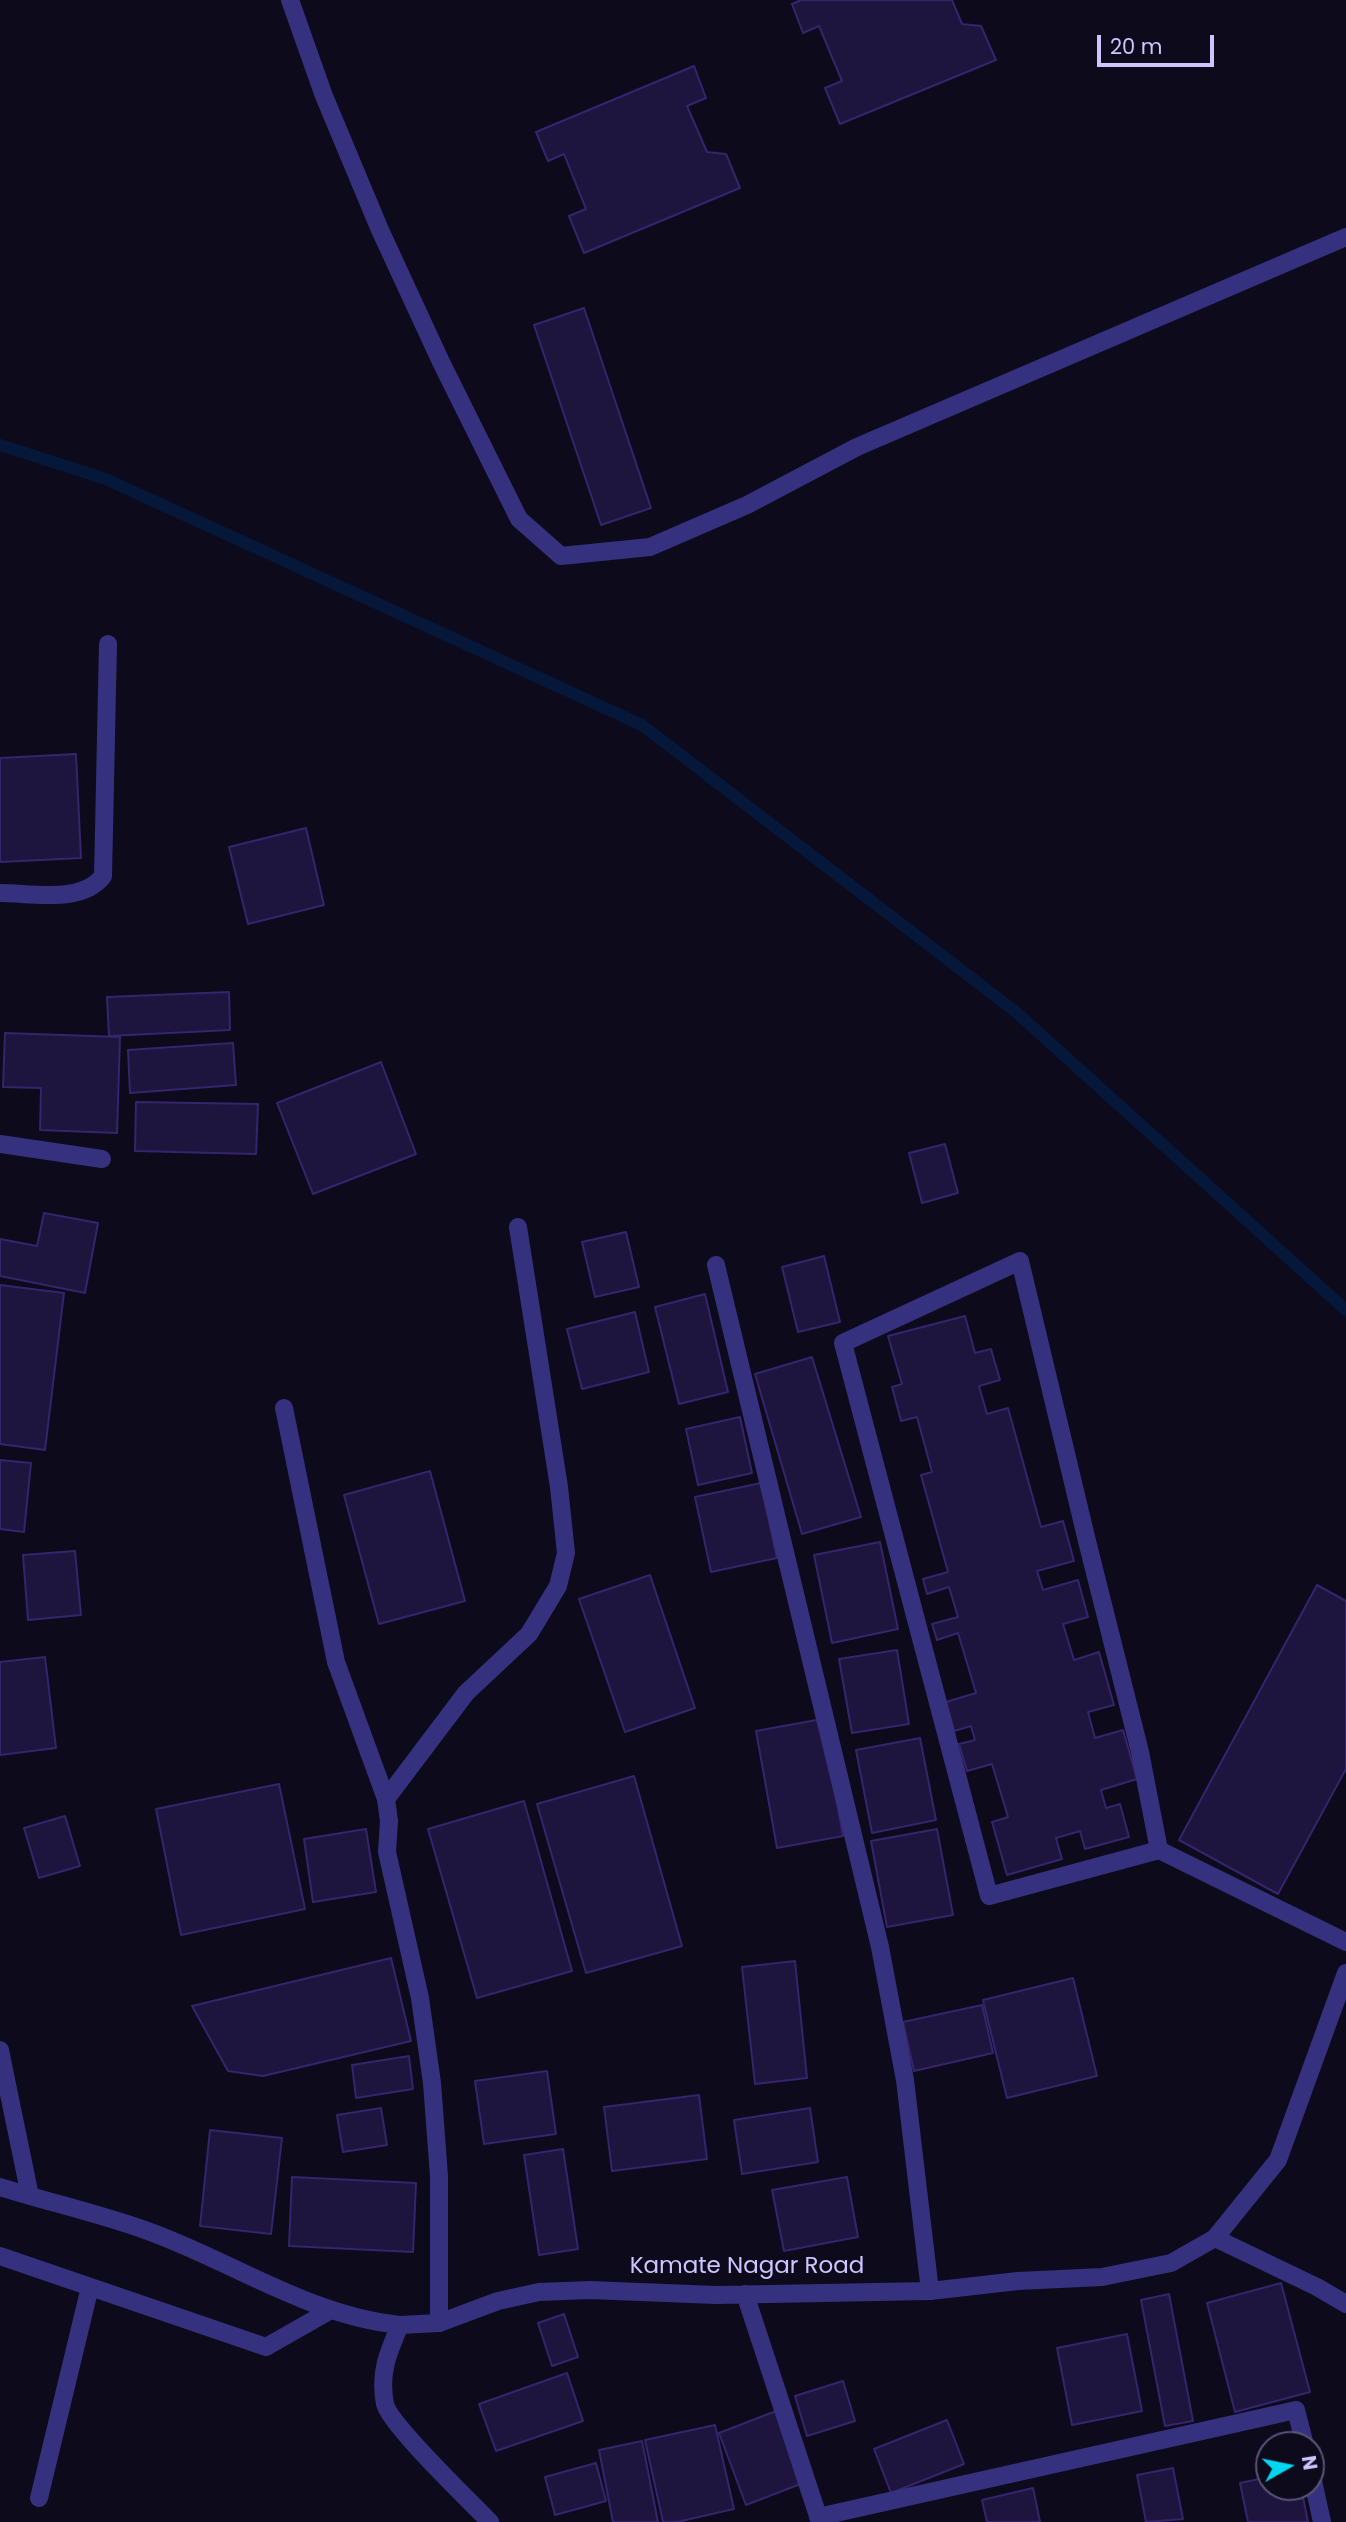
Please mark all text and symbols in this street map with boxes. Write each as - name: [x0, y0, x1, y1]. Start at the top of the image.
- scale bar: [1101, 21, 1218, 65]
- text: 20 m: [1110, 32, 1163, 61]
- street label: Kamate Nagar Road: [630, 2253, 864, 2281]
- north arrow: [1255, 2431, 1325, 2501]
- text: N: [1295, 2454, 1324, 2472]

